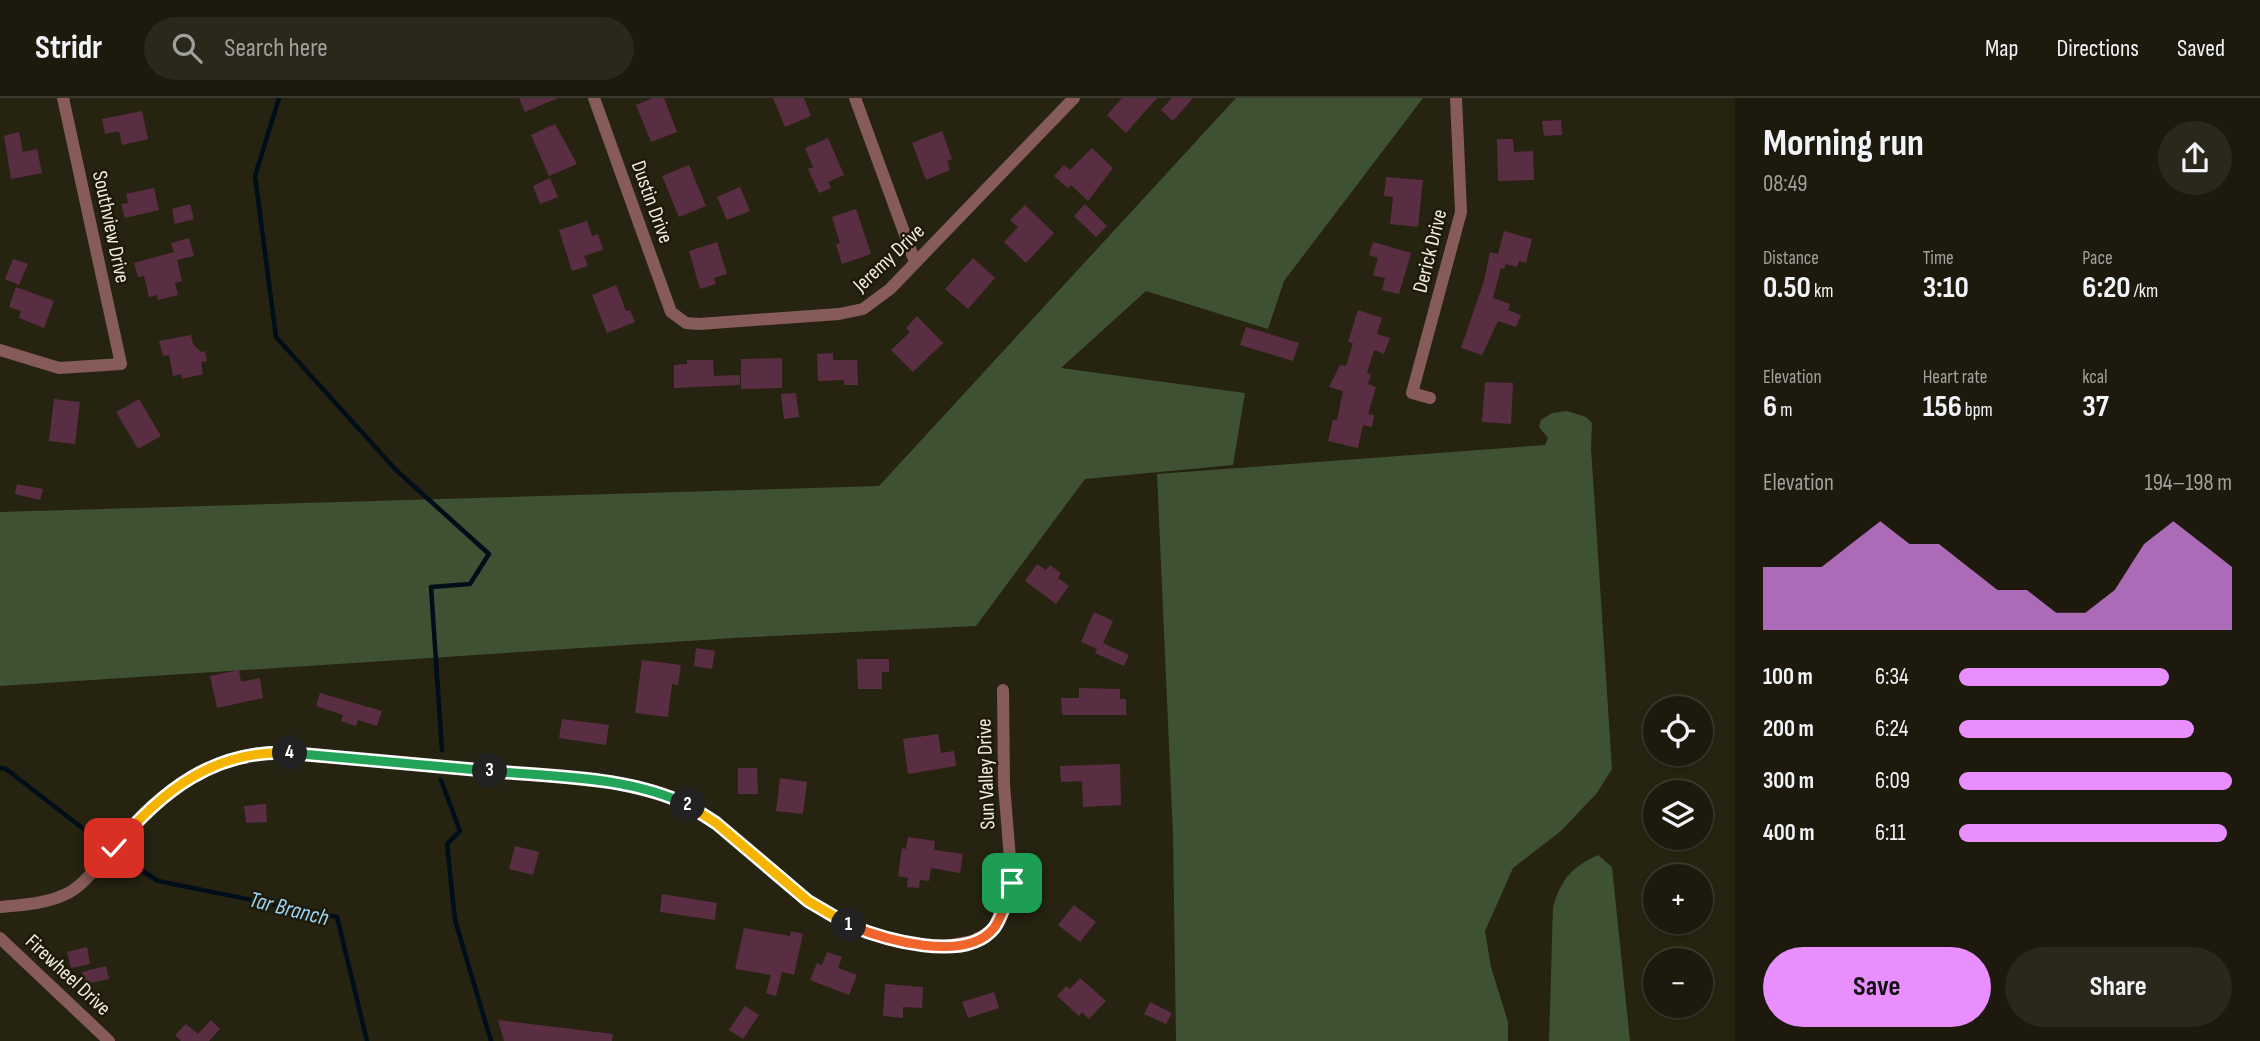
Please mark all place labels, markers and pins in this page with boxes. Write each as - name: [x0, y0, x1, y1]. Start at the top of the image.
- pin: 4: [272, 736, 308, 770]
- pin: 3: [472, 754, 508, 788]
- pin: 2: [670, 788, 706, 822]
- pin: [84, 818, 144, 878]
- pin: [982, 853, 1042, 913]
- pin: 1: [832, 908, 866, 942]

